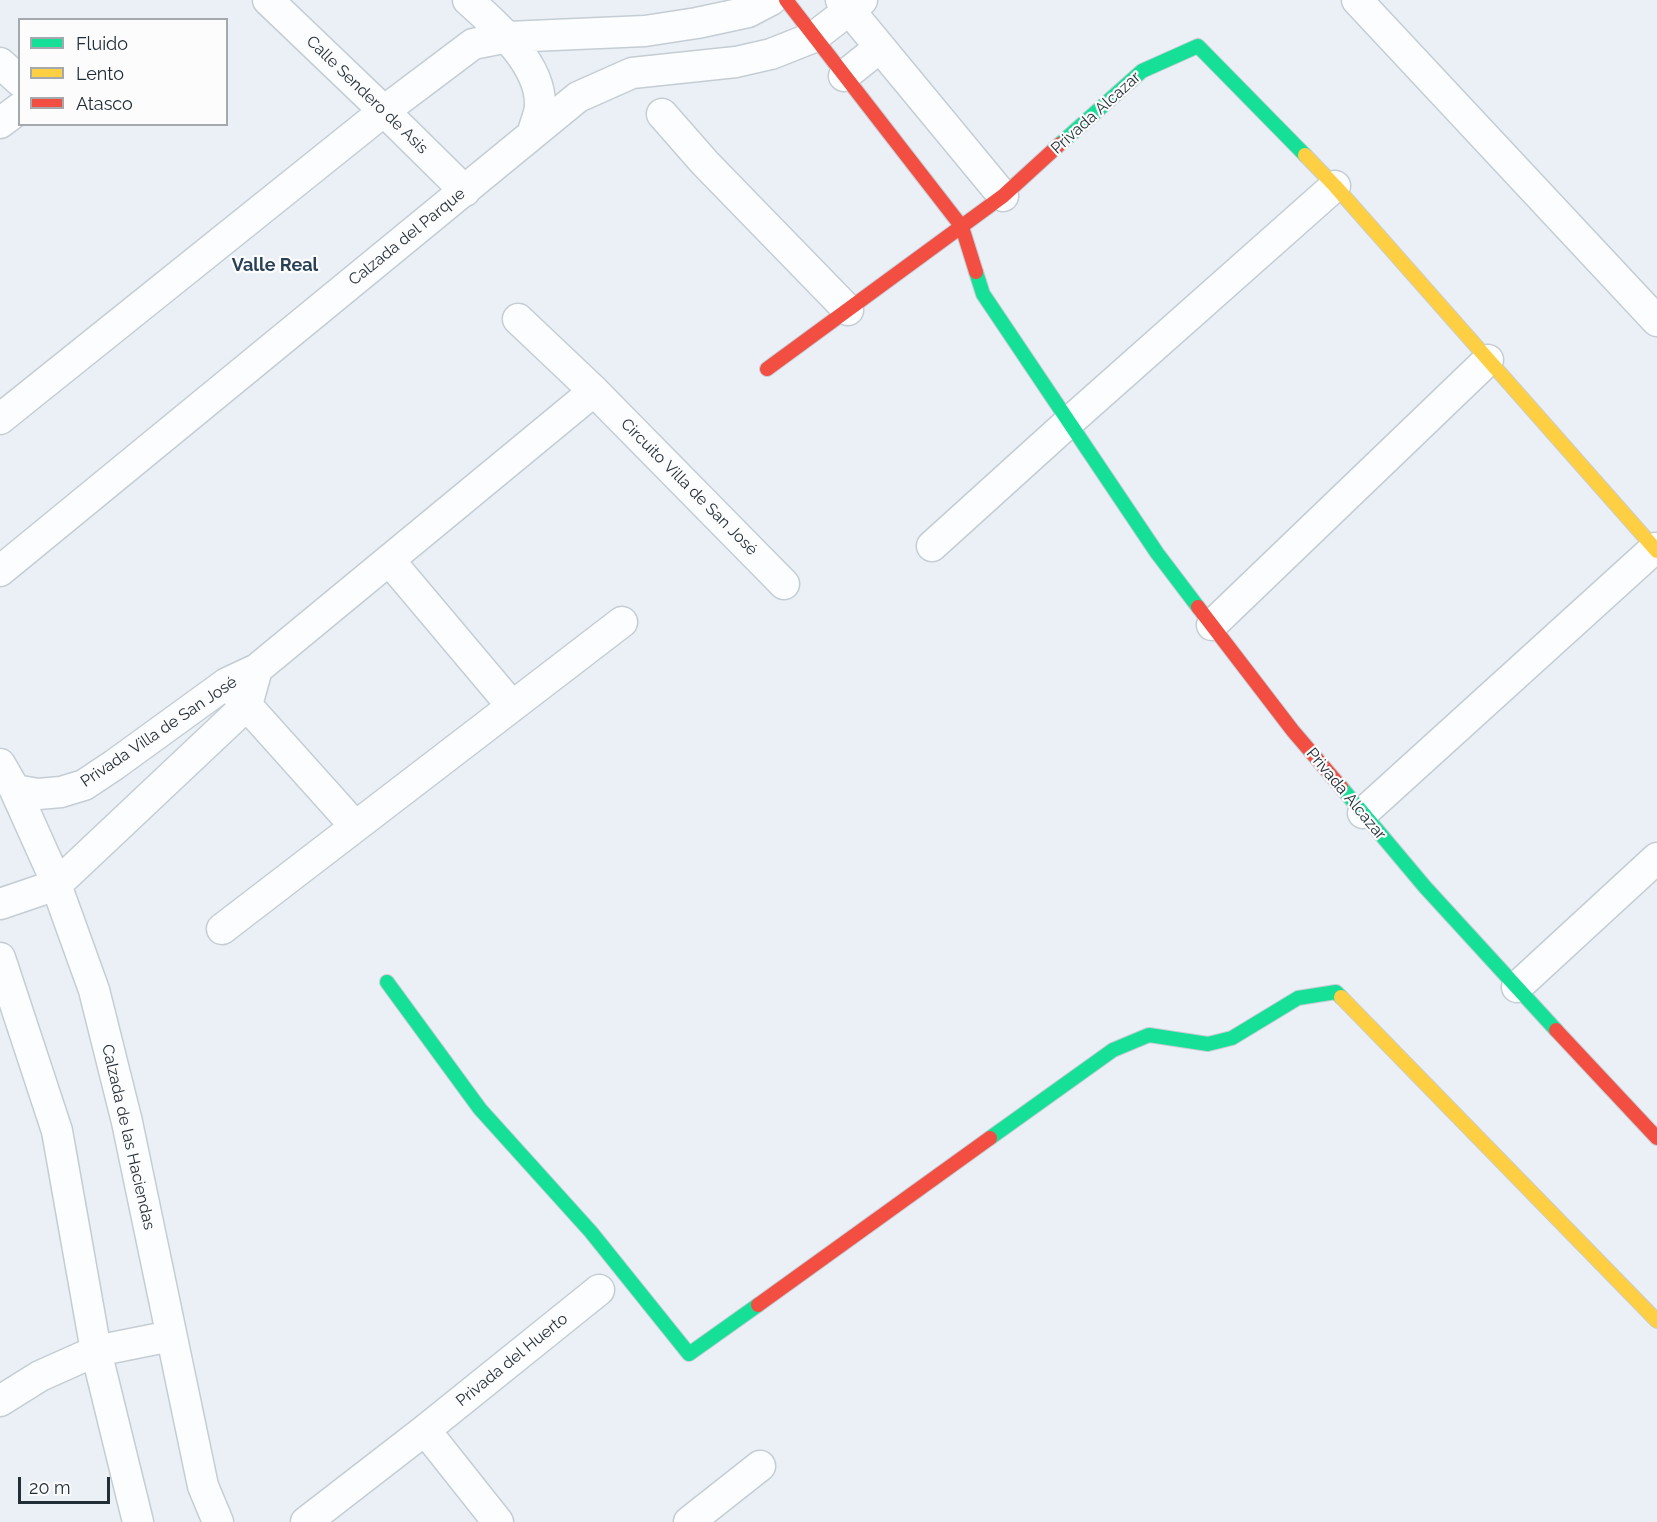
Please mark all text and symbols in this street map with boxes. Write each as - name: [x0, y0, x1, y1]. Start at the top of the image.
- legend: [18, 18, 228, 126]
- street label: Calle Sendero de Asis: [302, 32, 432, 158]
- text: Fluido: [76, 33, 128, 54]
- text: Lento: [76, 63, 124, 84]
- street label: Privada Alcazar: [1047, 68, 1145, 158]
- text: Atasco: [76, 93, 133, 114]
- street label: Calzada del Parque: [345, 184, 469, 290]
- district label: Valle Real: [232, 255, 318, 277]
- street label: Circuito Villa de San José: [617, 415, 761, 559]
- street label: Privada Villa de San José: [77, 673, 241, 791]
- street label: Privada Alcazar: [1302, 744, 1390, 844]
- street label: Calzada de las Haciendas: [97, 1043, 159, 1231]
- street label: Privada del Huerto: [452, 1309, 572, 1411]
- scale bar: [21, 1465, 112, 1503]
- text: 20 m: [29, 1477, 71, 1498]

